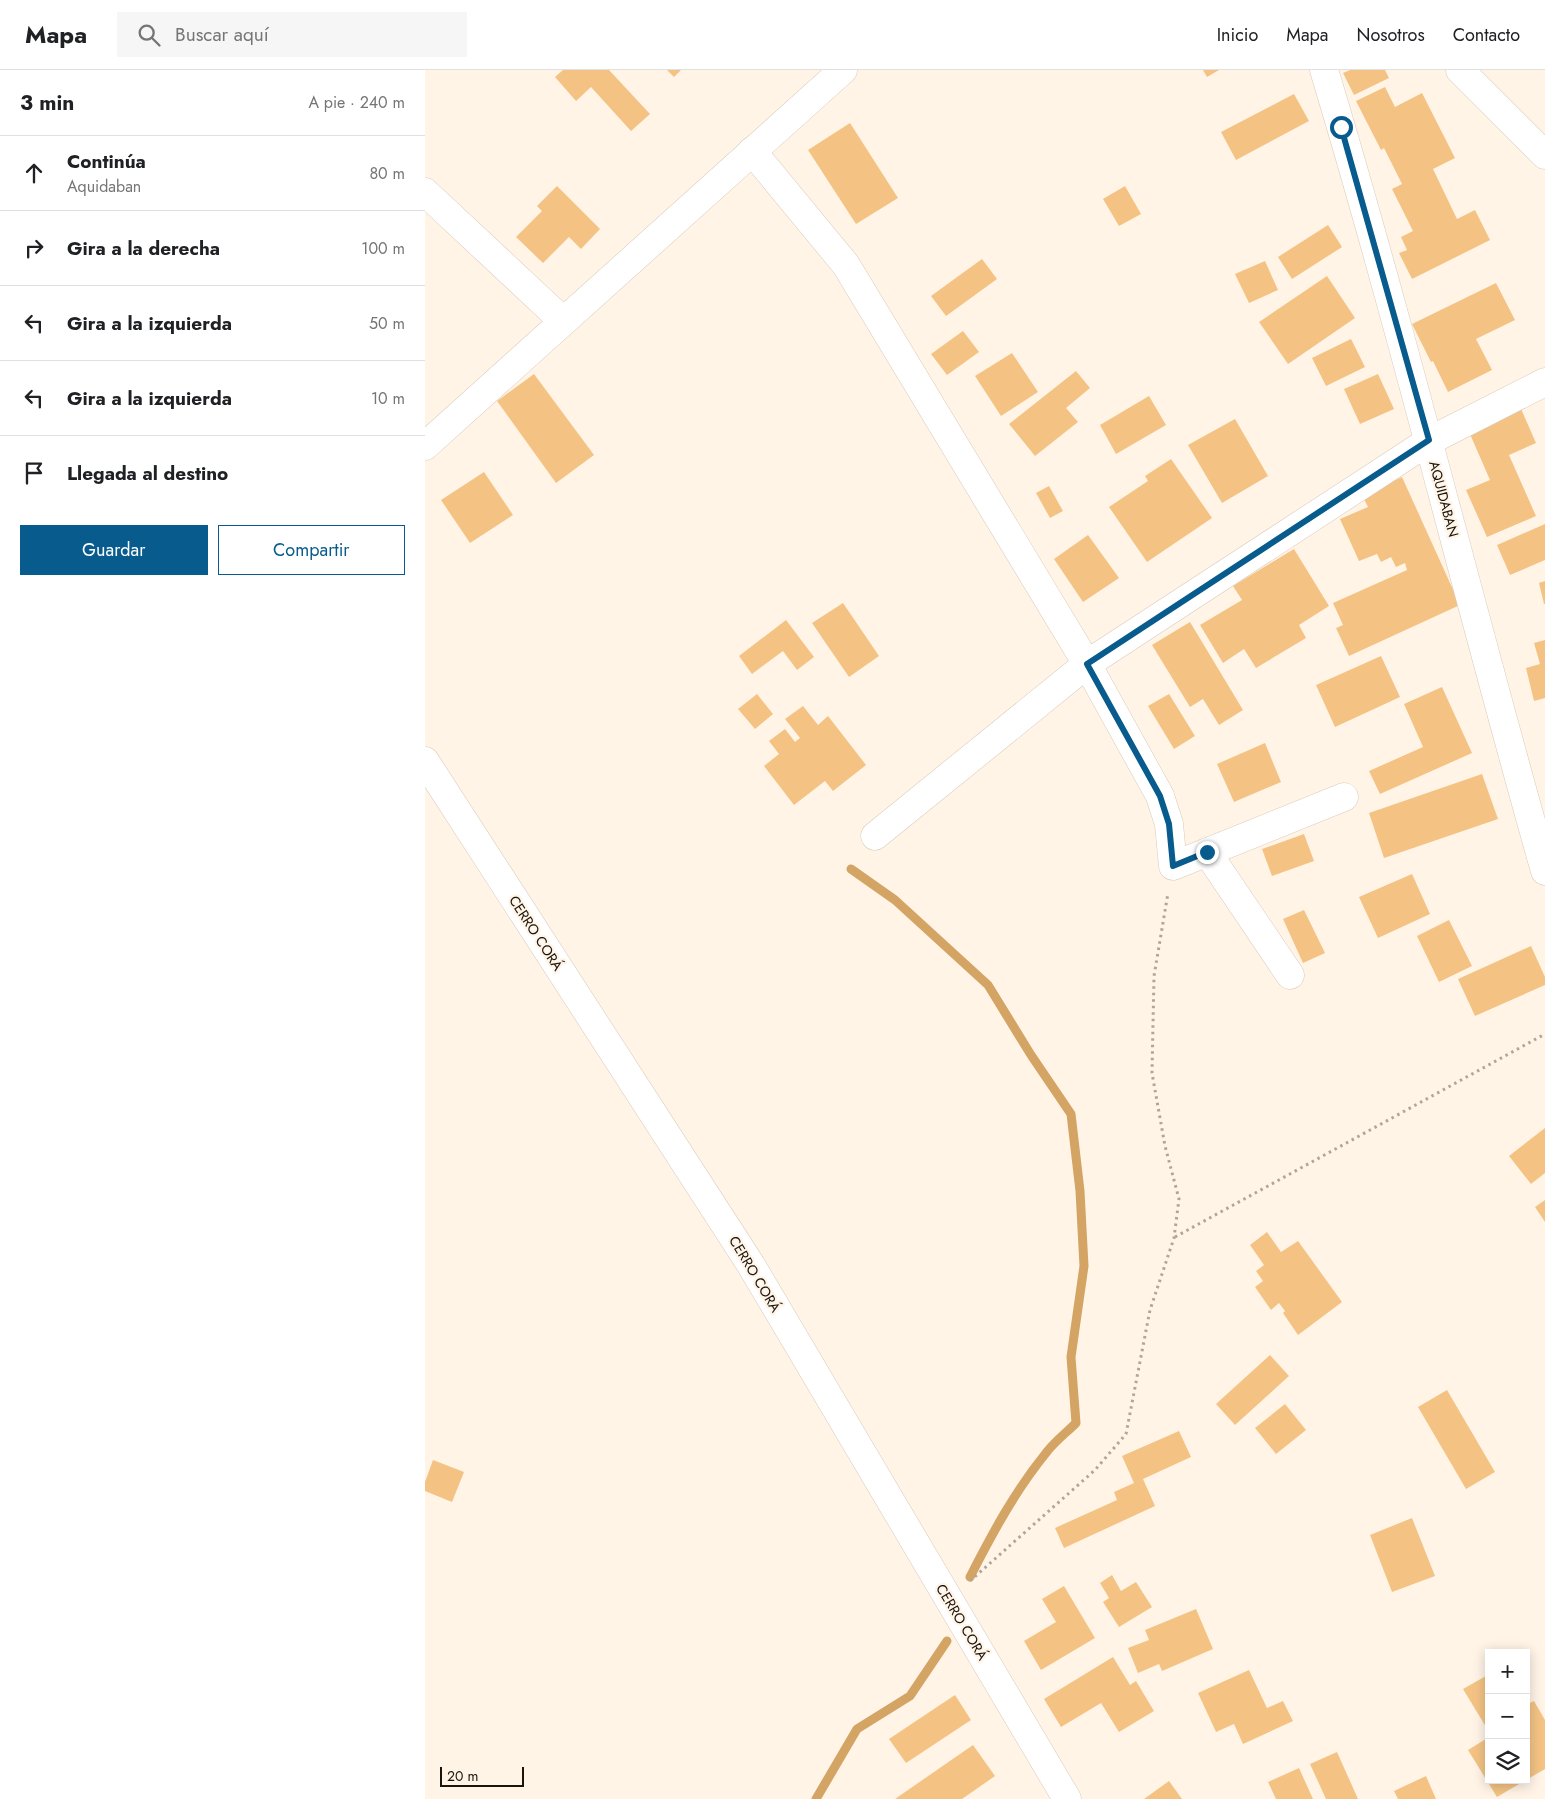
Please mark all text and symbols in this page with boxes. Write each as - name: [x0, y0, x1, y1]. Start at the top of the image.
- search box: [117, 12, 467, 57]
- text: Mapa: [25, 17, 87, 52]
- icon: search: [135, 21, 163, 49]
- text: Buscar aquí: [175, 21, 269, 48]
- text: Inicio: [1217, 22, 1258, 48]
- text: Mapa: [1286, 22, 1328, 48]
- text: Nosotros: [1356, 22, 1425, 48]
- text: Contacto: [1453, 22, 1520, 48]
- text: 3 min: [20, 88, 74, 118]
- text: A pie · 240 m: [308, 91, 405, 114]
- route start: [1330, 116, 1353, 139]
- text: Continúa: [67, 148, 146, 175]
- icon: ahead: [20, 159, 48, 187]
- text: 80 m: [369, 162, 405, 185]
- text: Aquidaban: [67, 175, 141, 198]
- icon: right: [20, 234, 48, 262]
- text: Gira a la derecha: [67, 235, 220, 262]
- text: 100 m: [361, 237, 405, 260]
- icon: left: [20, 309, 48, 337]
- text: Gira a la izquierda: [67, 310, 232, 337]
- text: 50 m: [369, 312, 405, 335]
- icon: left: [20, 384, 48, 412]
- text: Gira a la izquierda: [67, 385, 232, 412]
- text: 10 m: [371, 387, 405, 410]
- icon: arrive: [20, 459, 48, 487]
- street label: AQUIDABAN: [1424, 459, 1464, 539]
- text: Llegada al destino: [67, 460, 228, 487]
- button: Guardar: [20, 525, 208, 575]
- button: Compartir: [218, 525, 405, 575]
- route end: [1196, 841, 1219, 864]
- street label: CERRO CORÁ: [504, 892, 568, 975]
- street label: CERRO CORÁ: [724, 1232, 786, 1317]
- street label: CERRO CORÁ: [931, 1580, 993, 1665]
- map controls: [1485, 1649, 1530, 1784]
- button: +: [1485, 1649, 1530, 1694]
- button: −: [1485, 1694, 1530, 1739]
- button: layers: [1485, 1739, 1530, 1784]
- scale bar: [440, 1764, 524, 1787]
- text: 20 m: [447, 1766, 479, 1786]

